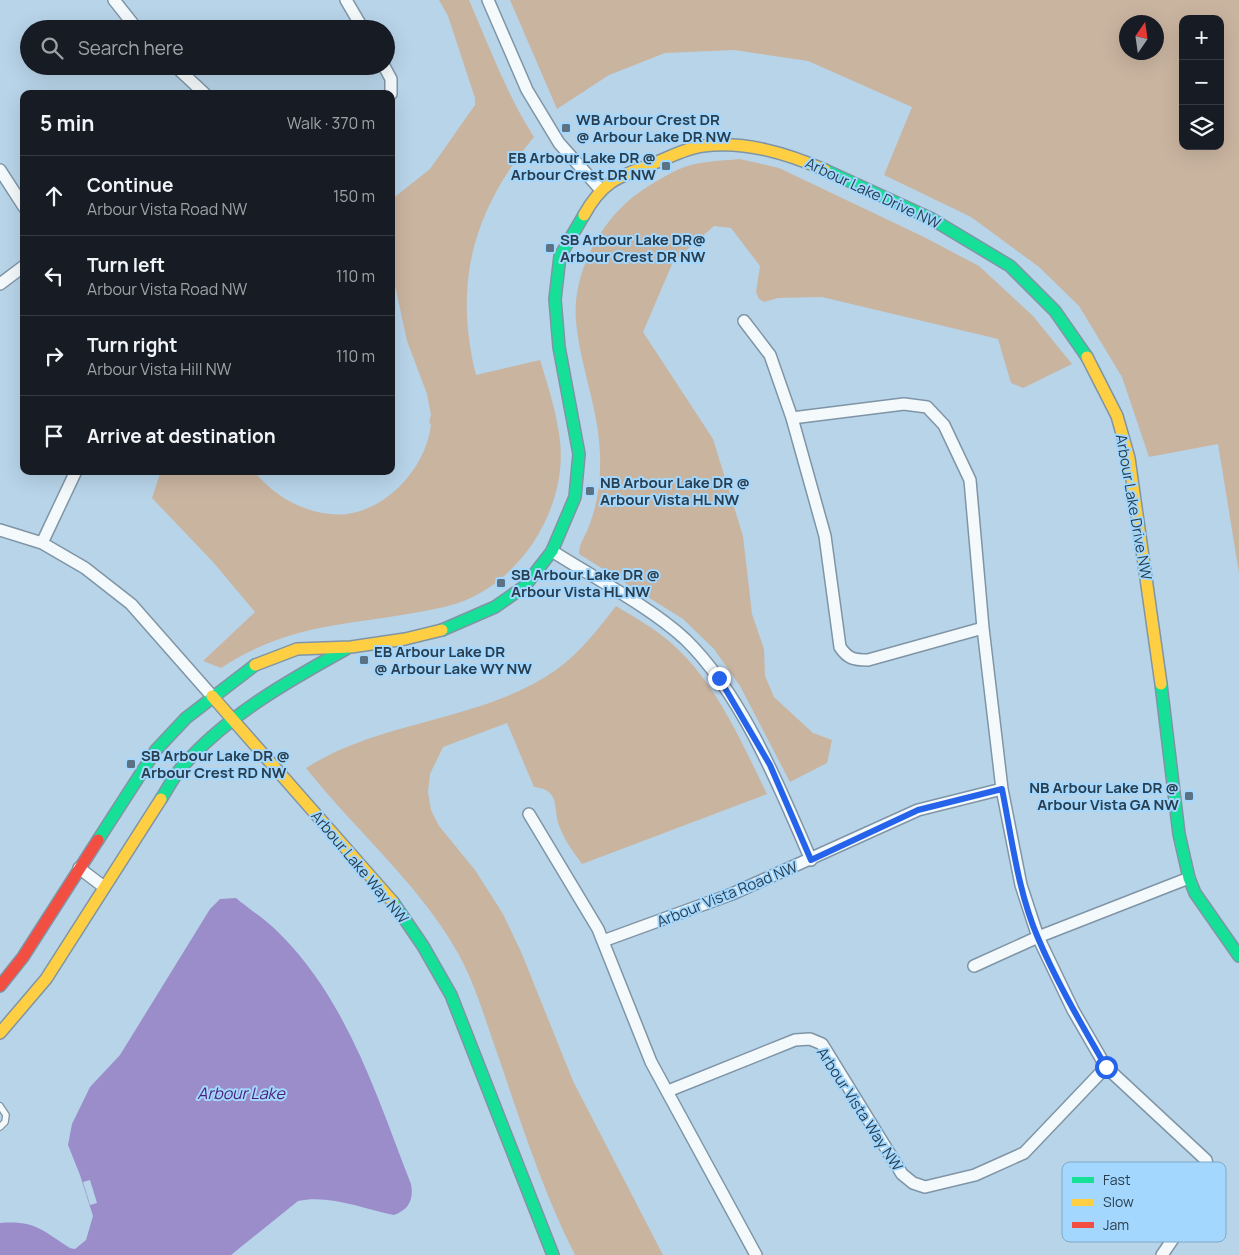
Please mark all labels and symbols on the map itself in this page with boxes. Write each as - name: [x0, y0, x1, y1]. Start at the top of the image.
- north arrow: [1119, 15, 1164, 60]
- place label: WB Arbour Crest DR @ Arbour Lake DR NW: [576, 109, 731, 147]
- marker: WB Arbour Crest DR @ Arbour Lake DR NW: [560, 122, 572, 134]
- place label: EB Arbour Lake DR @ Arbour Crest DR NW: [508, 147, 656, 185]
- street label: Arbour Lake Drive NW: [802, 152, 944, 234]
- marker: EB Arbour Lake DR @ Arbour Crest DR NW: [660, 160, 672, 172]
- place label: SB Arbour Lake DR@ Arbour Crest DR NW: [560, 229, 706, 267]
- marker: SB Arbour Lake DR@ Arbour Crest DR NW: [544, 242, 556, 254]
- street label: Arbour Lake Drive NW: [1111, 433, 1157, 581]
- place label: NB Arbour Lake DR @ Arbour Vista HL NW: [600, 472, 750, 510]
- marker: NB Arbour Lake DR @ Arbour Vista HL NW: [584, 485, 596, 497]
- place label: SB Arbour Lake DR @ Arbour Vista HL NW: [511, 564, 660, 602]
- marker: SB Arbour Lake DR @ Arbour Vista HL NW: [495, 577, 507, 589]
- place label: EB Arbour Lake DR @ Arbour Lake WY NW: [374, 641, 532, 679]
- marker: EB Arbour Lake DR @ Arbour Lake WY NW: [358, 654, 370, 666]
- route end: [708, 667, 731, 690]
- place label: SB Arbour Lake DR @ Arbour Crest RD NW: [141, 745, 290, 783]
- marker: SB Arbour Lake DR @ Arbour Crest RD NW: [125, 758, 137, 770]
- place label: NB Arbour Lake DR @ Arbour Vista GA NW: [1029, 777, 1179, 815]
- marker: NB Arbour Lake DR @ Arbour Vista GA NW: [1183, 790, 1195, 802]
- street label: Arbour Lake Way NW: [306, 806, 414, 928]
- street label: Arbour Vista Road NW: [653, 856, 801, 932]
- street label: Arbour Vista Way NW: [812, 1043, 908, 1175]
- route start: [1095, 1056, 1118, 1079]
- water label: Arbour Lake: [197, 1082, 286, 1104]
- legend: [1062, 1162, 1226, 1242]
- text: Fast: [1103, 1170, 1131, 1189]
- text: Slow: [1103, 1192, 1134, 1211]
- text: Jam: [1103, 1215, 1129, 1234]

